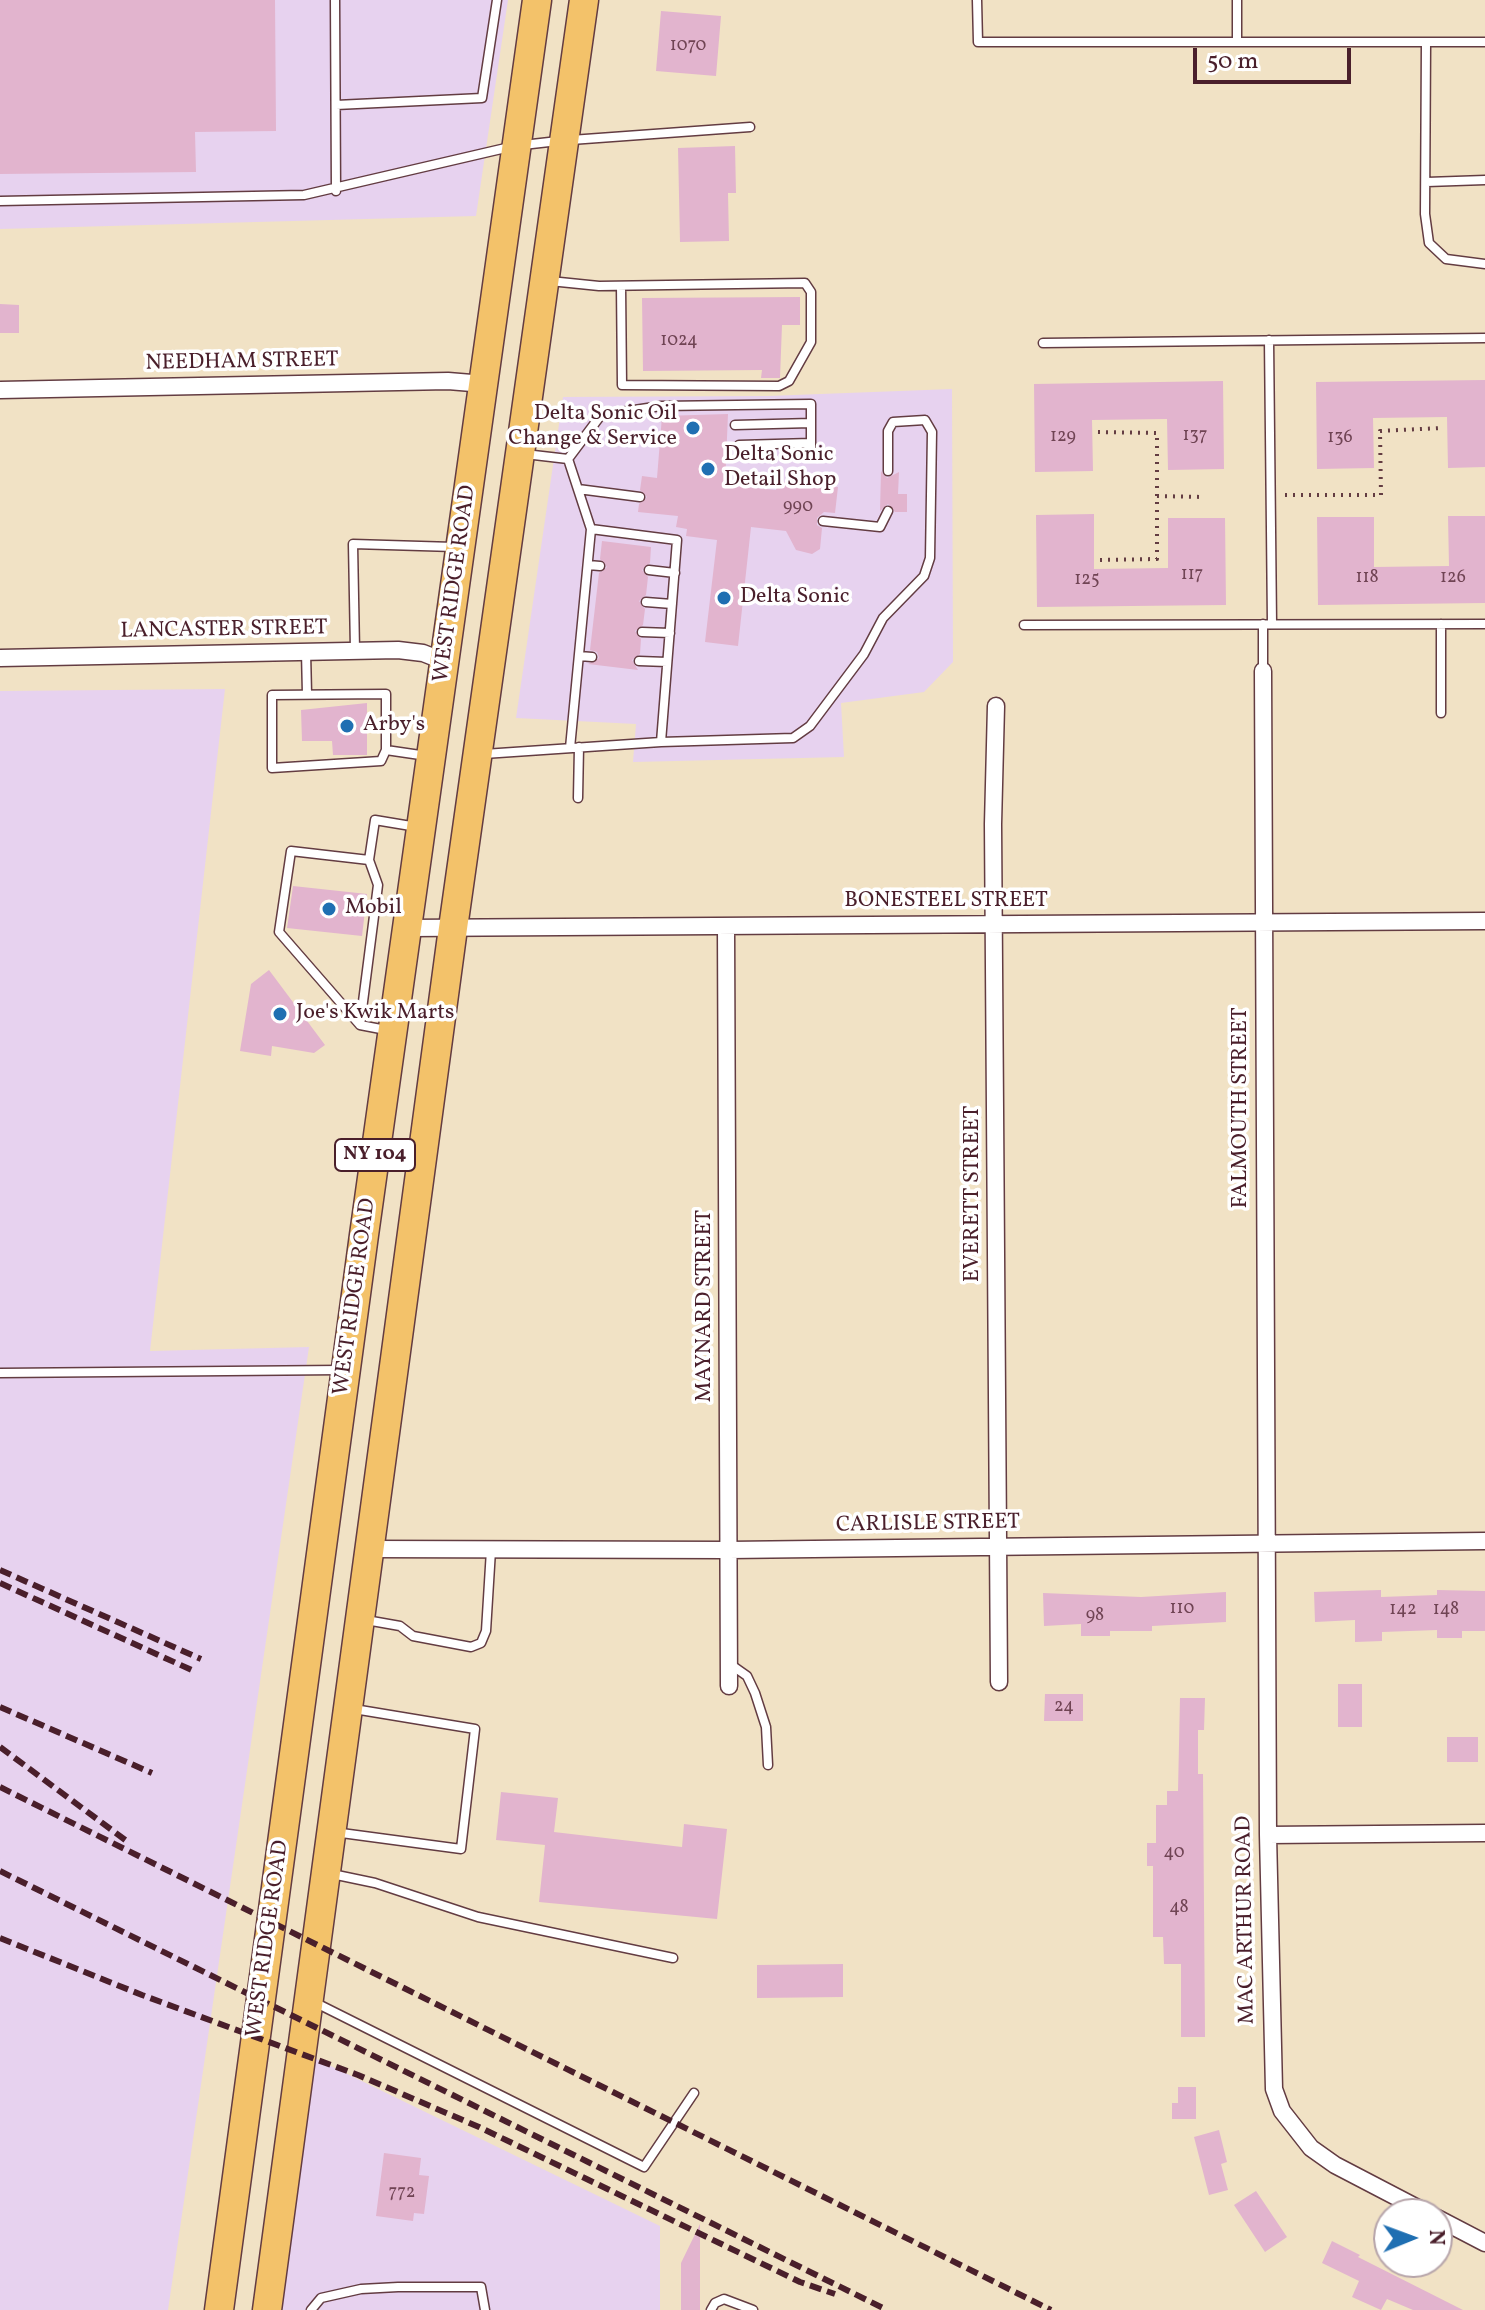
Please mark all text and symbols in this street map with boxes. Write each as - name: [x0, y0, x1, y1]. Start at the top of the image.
- scale bar: [1197, 32, 1355, 82]
- house number: 1070: [670, 36, 706, 58]
- text: 50 m: [1207, 45, 1259, 79]
- house number: 1024: [660, 331, 698, 353]
- street label: NEEDHAM STREET: [145, 348, 339, 378]
- place label: Delta Sonic Oil Change & Service: [508, 402, 677, 454]
- marker: Delta Sonic Oil Change & Service: [684, 419, 702, 437]
- house number: 137: [1183, 426, 1207, 448]
- house number: 129: [1050, 427, 1076, 449]
- house number: 136: [1327, 428, 1353, 450]
- place label: Delta Sonic Detail Shop: [724, 443, 836, 494]
- marker: Delta Sonic Detail Shop: [699, 460, 717, 478]
- street label: WEST RIDGE ROAD: [429, 484, 483, 684]
- house number: 990: [783, 497, 813, 519]
- house number: 117: [1181, 565, 1203, 587]
- house number: 118: [1355, 568, 1379, 590]
- house number: 126: [1440, 568, 1466, 590]
- house number: 125: [1074, 570, 1100, 592]
- place label: Delta Sonic: [740, 585, 850, 611]
- marker: Delta Sonic: [715, 589, 733, 607]
- street label: LANCASTER STREET: [120, 616, 328, 646]
- place label: Arby's: [363, 713, 425, 739]
- marker: Arby's: [338, 717, 356, 735]
- street label: BONESTEEL STREET: [844, 889, 1048, 915]
- place label: Mobil: [345, 896, 402, 922]
- marker: Mobil: [320, 900, 338, 918]
- place label: Joe's Kwik Marts: [296, 1001, 454, 1027]
- marker: Joe's Kwik Marts: [271, 1005, 289, 1023]
- street label: FALMOUTH STREET: [1229, 1008, 1255, 1208]
- street label: EVERETT STREET: [961, 1106, 987, 1282]
- road number: NY 104: [335, 1139, 415, 1171]
- street label: WEST RIDGE ROAD: [329, 1197, 383, 1397]
- street label: MAYNARD STREET: [693, 1210, 719, 1402]
- street label: CARLISLE STREET: [836, 1510, 1020, 1540]
- house number: 110: [1170, 1599, 1194, 1621]
- house number: 142: [1389, 1600, 1417, 1622]
- house number: 148: [1433, 1600, 1459, 1622]
- house number: 98: [1086, 1606, 1104, 1628]
- house number: 24: [1054, 1697, 1074, 1719]
- street label: MAC ARTHUR ROAD: [1232, 1815, 1262, 2025]
- street label: WEST RIDGE ROAD: [242, 1839, 296, 2039]
- house number: 40: [1163, 1843, 1185, 1865]
- house number: 48: [1169, 1898, 1189, 1920]
- house number: 772: [389, 2183, 415, 2205]
- north arrow: [1373, 2198, 1453, 2278]
- text: N: [1420, 2229, 1451, 2246]

